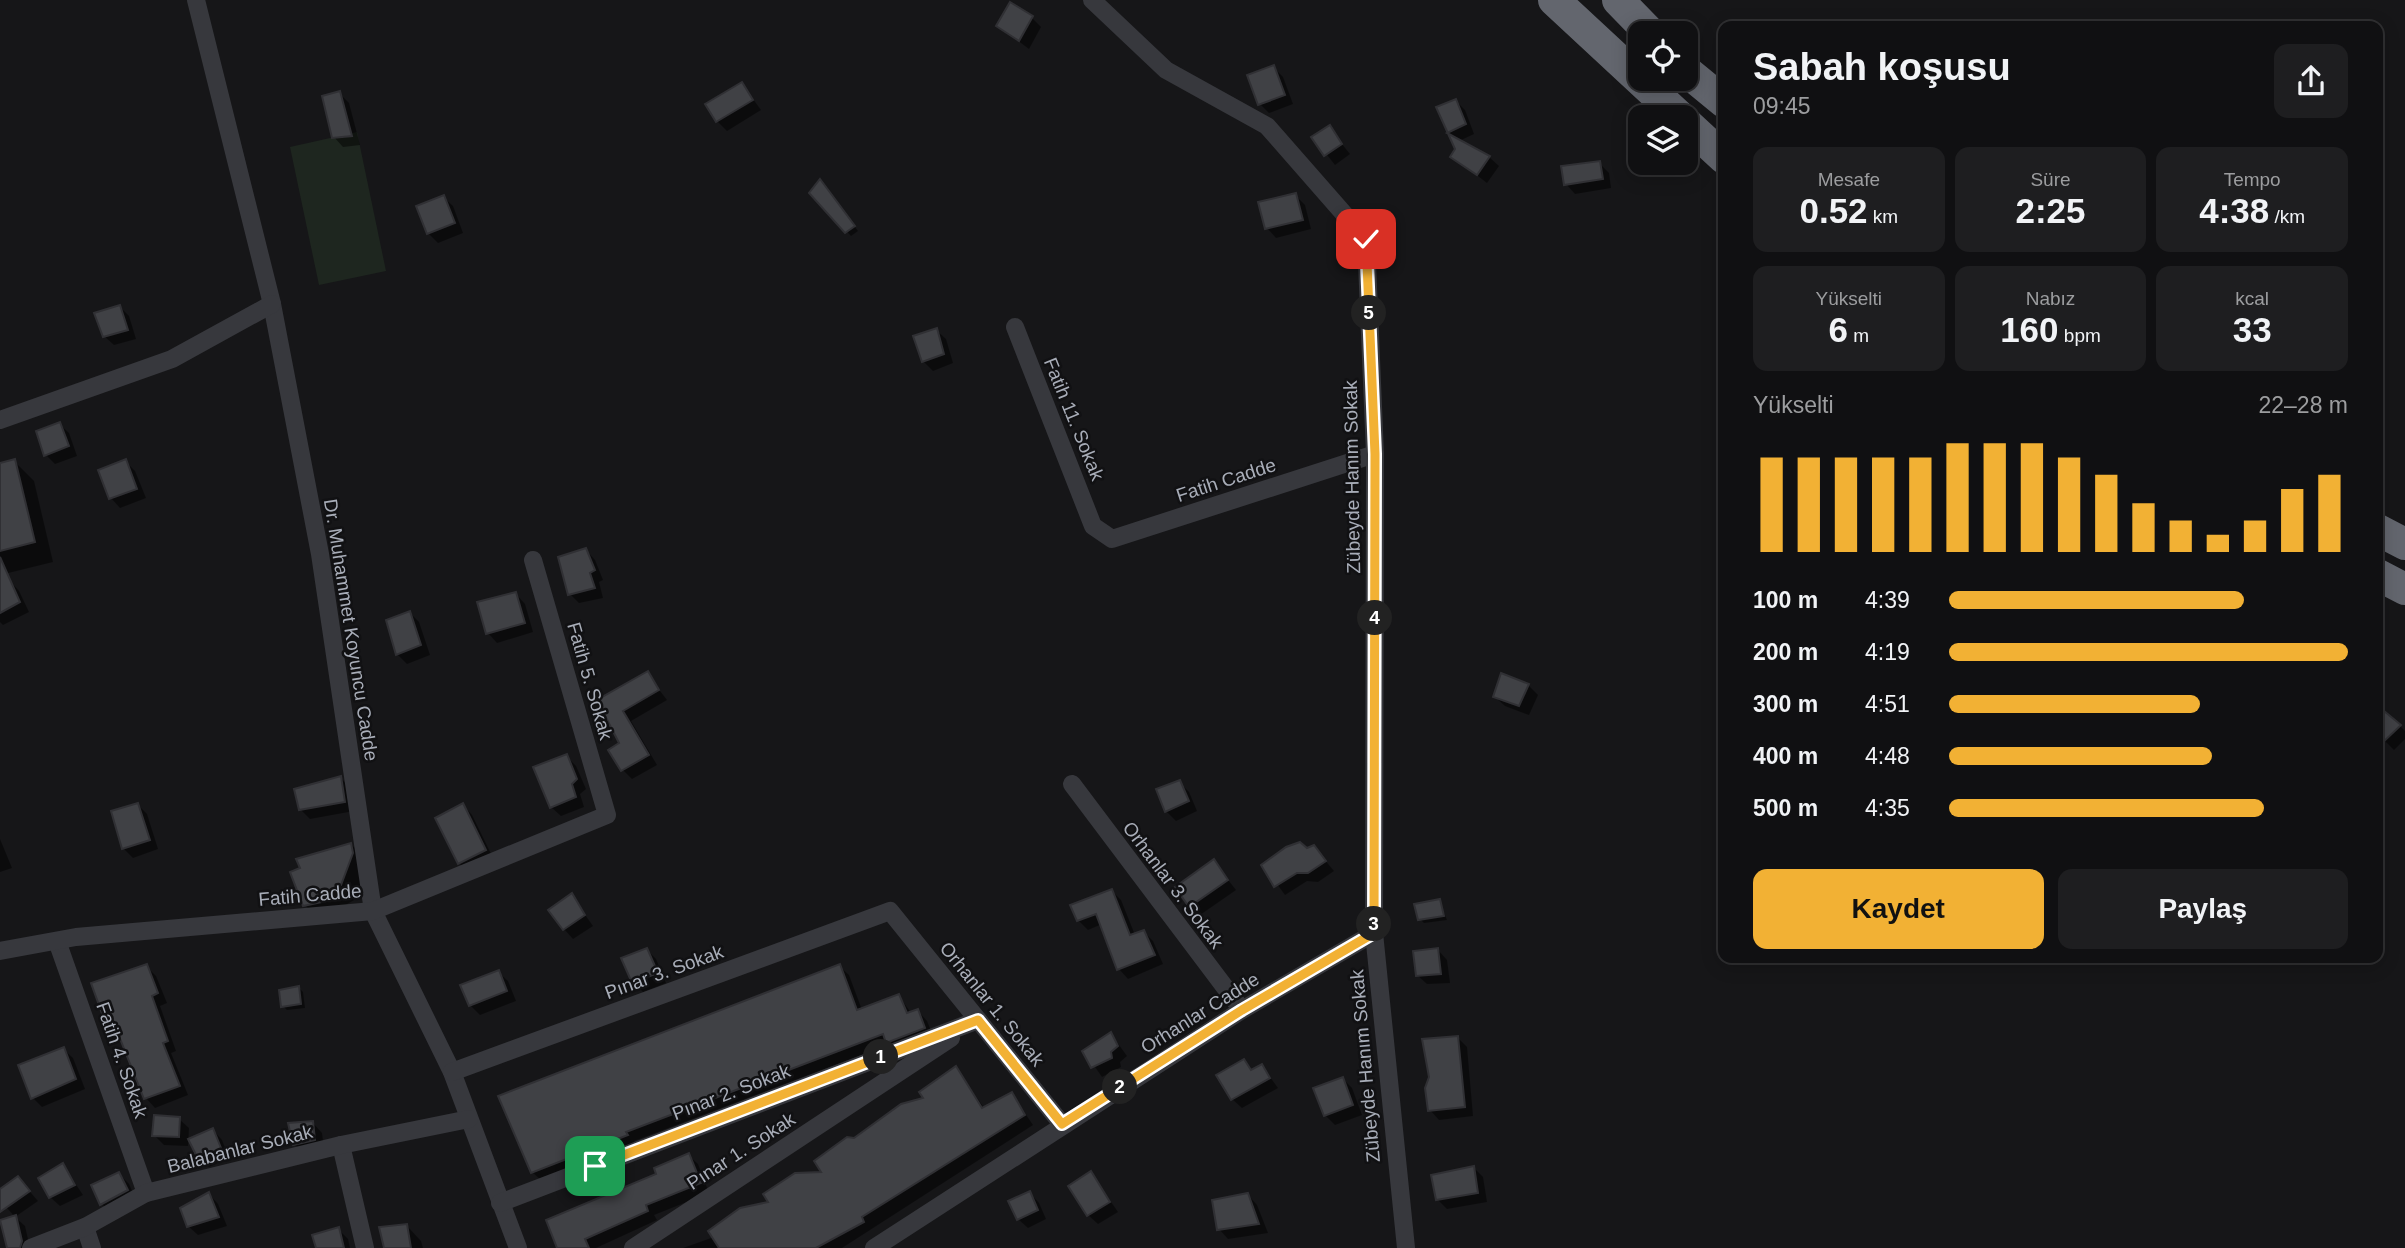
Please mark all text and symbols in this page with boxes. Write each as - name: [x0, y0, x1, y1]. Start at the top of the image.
- map controls: [1628, 21, 1698, 175]
- button: locate: [1628, 21, 1698, 91]
- button: share: [2274, 44, 2348, 118]
- text: Sabah koşusu: [1753, 46, 2011, 88]
- text: 09:45: [1753, 93, 1811, 119]
- button: layers: [1628, 105, 1698, 175]
- text: Mesafe: [1818, 169, 1880, 190]
- text: Süre: [2030, 169, 2071, 190]
- text: Tempo: [2224, 169, 2281, 190]
- text: 0.52: [1799, 191, 1868, 230]
- text: 2:25: [2015, 191, 2086, 230]
- text: 4:38: [2199, 191, 2269, 230]
- text: km: [1868, 206, 1898, 227]
- text: /km: [2269, 206, 2305, 227]
- pin: [1336, 209, 1396, 269]
- icon: check: [1347, 220, 1385, 258]
- text: Yükselti: [1816, 288, 1882, 309]
- text: Nabız: [2026, 288, 2075, 309]
- text: kcal: [2235, 288, 2269, 309]
- pin: 5: [1352, 296, 1386, 330]
- text: 5: [1363, 302, 1374, 323]
- text: 6: [1829, 310, 1848, 349]
- text: 160: [2000, 310, 2059, 349]
- text: 33: [2233, 310, 2272, 349]
- text: m: [1848, 325, 1869, 346]
- text: bpm: [2059, 325, 2101, 346]
- street label: Fatih 11. Sokak: [1040, 355, 1108, 484]
- street label: Zübeyde Hanım Sokak: [1340, 380, 1364, 574]
- text: Yükselti: [1753, 392, 1834, 418]
- text: 22–28 m: [2258, 392, 2348, 418]
- street label: Fatih Cadde: [1174, 454, 1278, 506]
- street label: Dr. Muhammet Koyuncu Cadde: [320, 497, 382, 763]
- text: 100 m: [1753, 587, 1818, 613]
- text: 4:39: [1865, 587, 1910, 613]
- pin: 4: [1358, 600, 1392, 636]
- text: 4: [1369, 607, 1380, 628]
- street label: Fatih 5. Sokak: [563, 620, 617, 743]
- text: 200 m: [1753, 639, 1818, 665]
- text: 4:19: [1865, 639, 1910, 665]
- text: 300 m: [1753, 691, 1818, 717]
- text: 4:51: [1865, 691, 1910, 717]
- text: 400 m: [1753, 743, 1818, 769]
- text: 4:48: [1865, 743, 1910, 769]
- text: 500 m: [1753, 795, 1818, 821]
- text: 4:35: [1865, 795, 1910, 821]
- street label: Orhanlar 3. Sokak: [1119, 818, 1228, 953]
- button: Kaydet: [1753, 869, 2044, 949]
- button: Paylaş: [2058, 869, 2348, 949]
- street label: Fatih Cadde: [258, 880, 362, 910]
- pin: 3: [1356, 906, 1392, 942]
- text: 3: [1368, 913, 1379, 934]
- street label: Orhanlar 1. Sokak: [936, 938, 1049, 1070]
- street label: Pınar 3. Sokak: [602, 941, 727, 1003]
- street label: Orhanlar Cadde: [1137, 968, 1263, 1058]
- street label: Zübeyde Hanım Sokak: [1346, 968, 1384, 1163]
- street label: Fatih 4. Sokak: [92, 999, 152, 1121]
- pin: 1: [864, 1040, 898, 1074]
- text: 1: [875, 1046, 886, 1067]
- street label: Pınar 2. Sokak: [669, 1060, 793, 1124]
- pin: 2: [1102, 1070, 1138, 1104]
- text: 2: [1114, 1076, 1125, 1097]
- street label: Pınar 1. Sokak: [683, 1108, 799, 1194]
- street label: Balabanlar Sokak: [165, 1121, 315, 1177]
- pin: [565, 1136, 625, 1196]
- icon: arrive: [576, 1147, 614, 1185]

